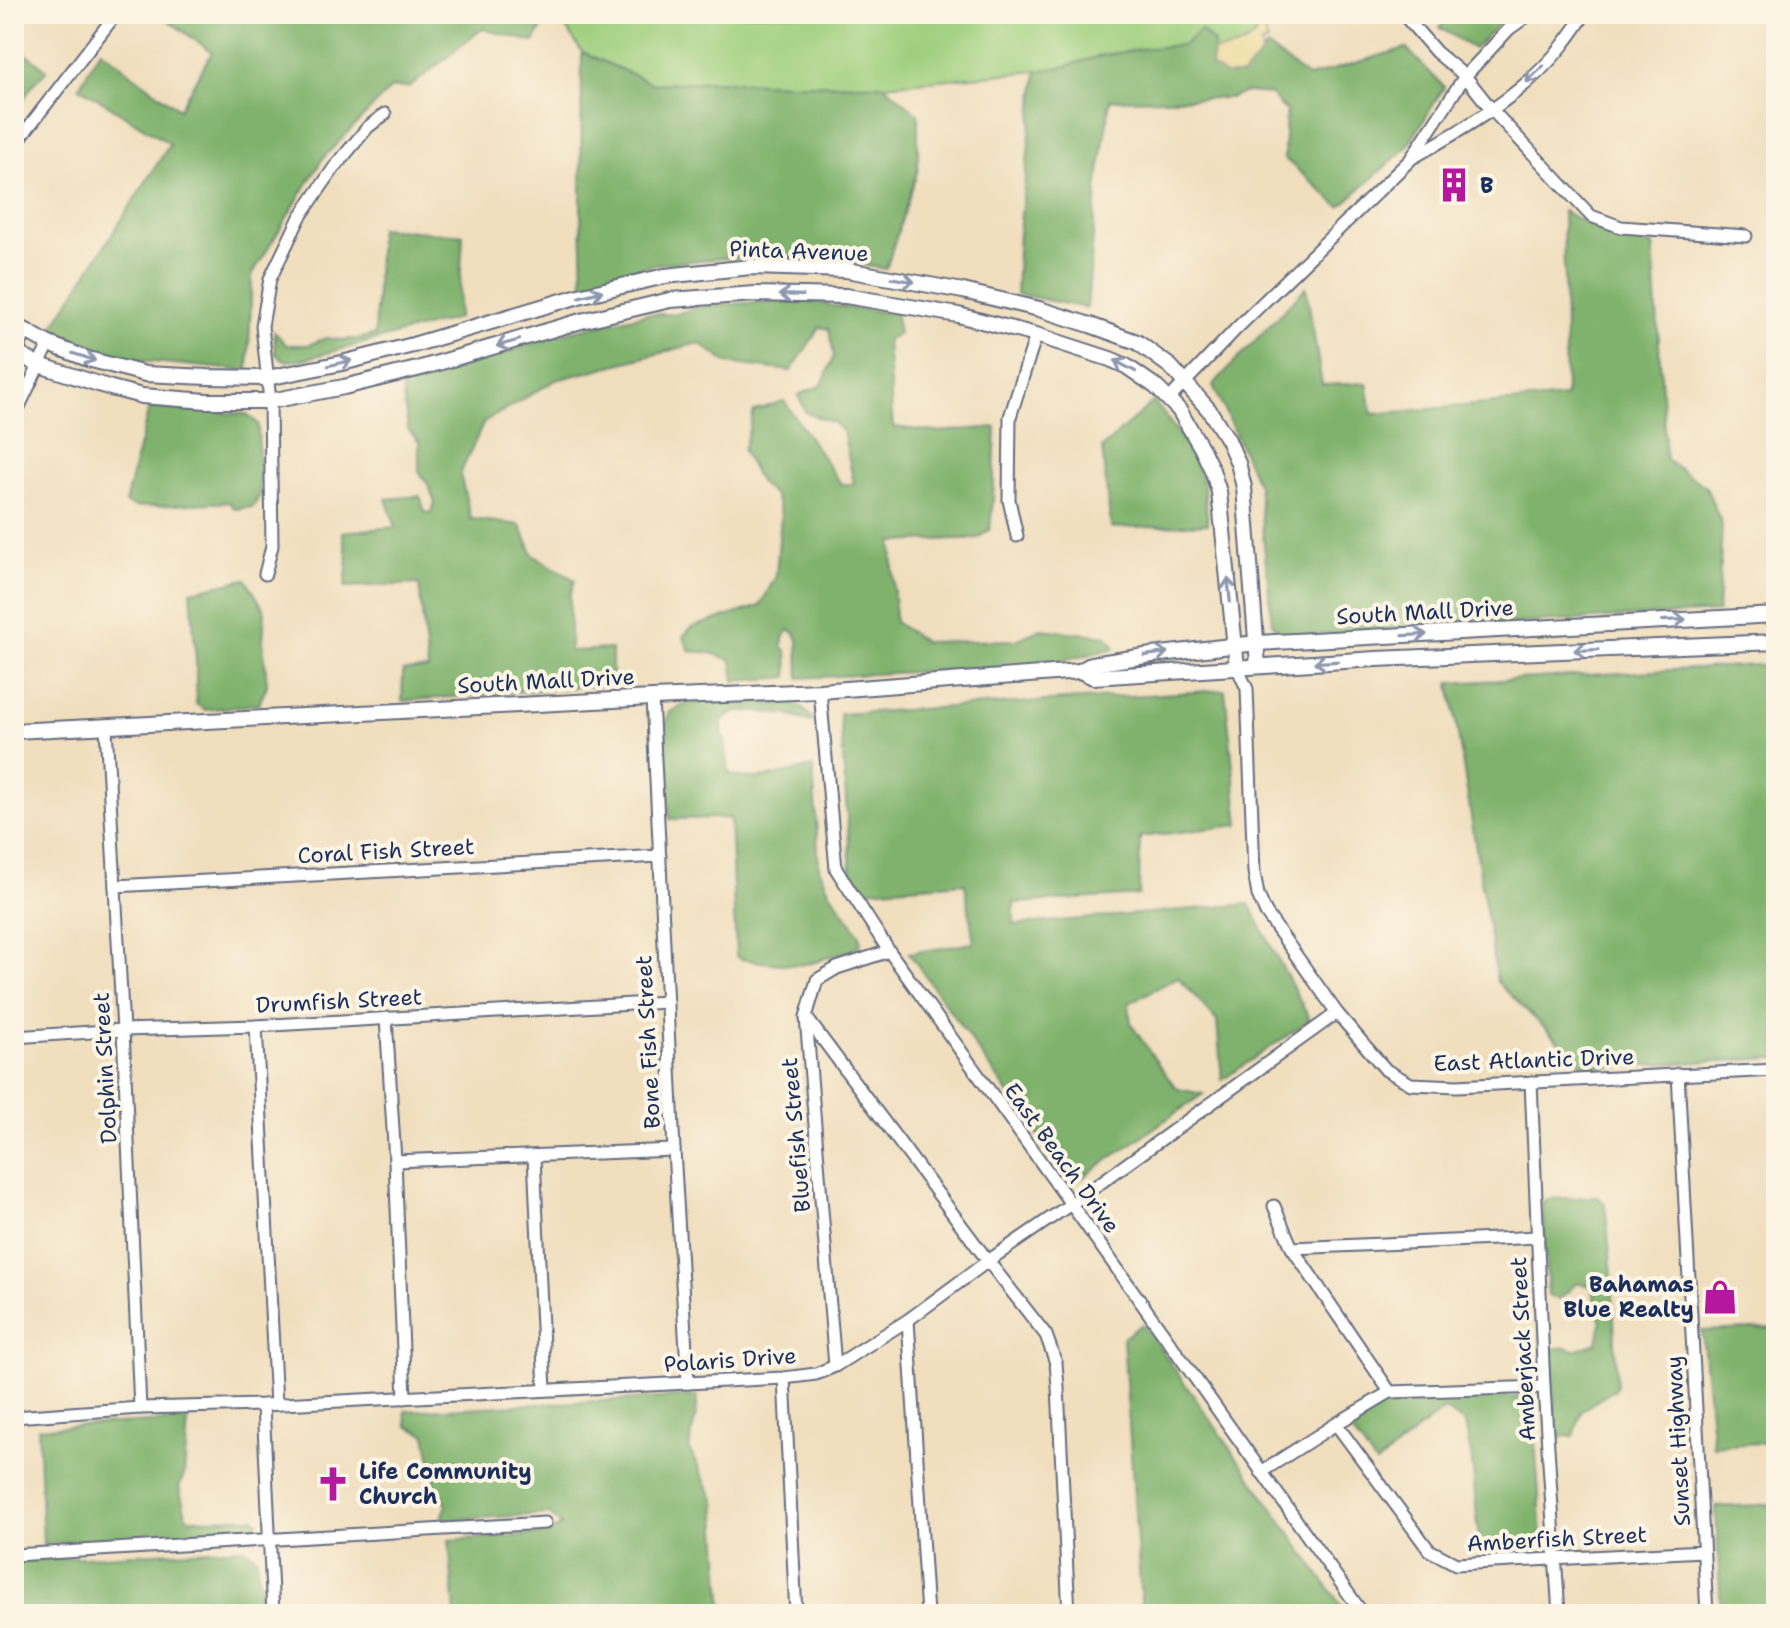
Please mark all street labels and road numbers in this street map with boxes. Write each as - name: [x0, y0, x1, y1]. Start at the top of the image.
- street label: Pinta Avenue: [729, 234, 869, 268]
- street label: South Mall Drive: [1335, 593, 1515, 631]
- street label: South Mall Drive: [456, 662, 636, 700]
- street label: Coral Fish Street: [297, 832, 475, 870]
- street label: Bone Fish Street: [629, 954, 667, 1130]
- street label: Drumfish Street: [255, 982, 423, 1020]
- street label: Dolphin Street: [87, 992, 123, 1144]
- street label: East Atlantic Drive: [1433, 1042, 1635, 1078]
- street label: Bluefish Street: [775, 1056, 817, 1214]
- street label: East Beach Drive: [998, 1077, 1126, 1239]
- street label: Amberjack Street: [1504, 1256, 1542, 1442]
- street label: Polaris Drive: [663, 1341, 797, 1379]
- street label: Sunset Highway: [1659, 1355, 1697, 1527]
- street label: Amberfish Street: [1466, 1520, 1648, 1558]

